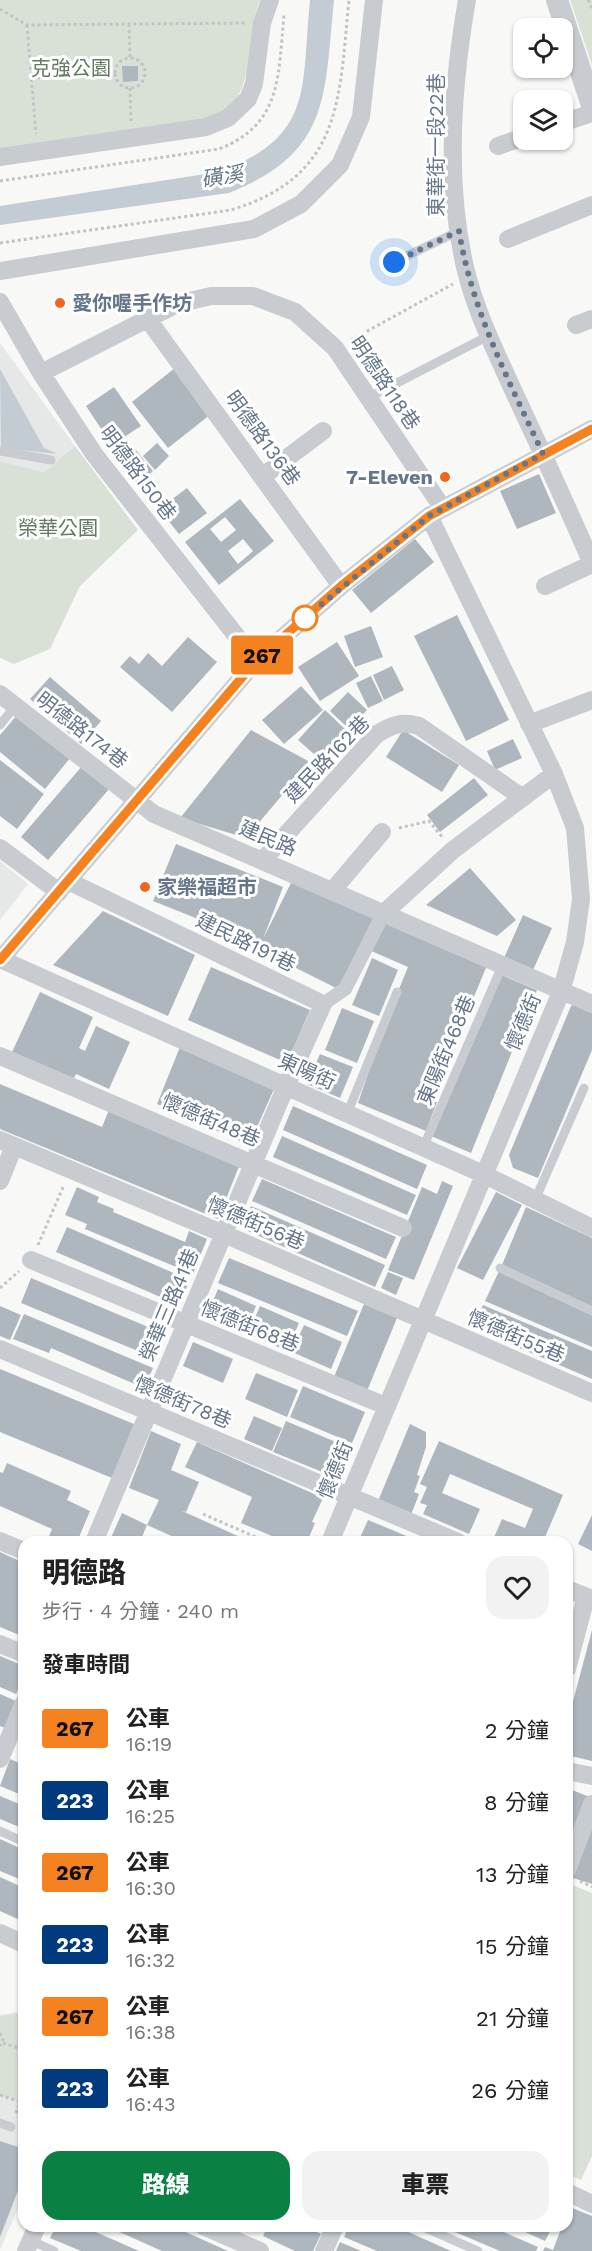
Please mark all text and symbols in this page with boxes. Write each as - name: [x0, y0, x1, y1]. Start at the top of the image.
- map controls: [513, 18, 573, 150]
- button: locate: [513, 18, 573, 78]
- park label: 克強公園: [31, 56, 111, 80]
- street label: 東華街一段22巷: [424, 73, 448, 217]
- button: layers: [513, 90, 573, 150]
- water label: 磺溪: [199, 160, 248, 192]
- your location: [379, 247, 409, 277]
- place label: 愛你喔手作坊: [72, 291, 192, 315]
- marker: 愛你喔手作坊: [53, 296, 67, 310]
- street label: 明德路118巷: [345, 332, 425, 434]
- street label: 明德路136巷: [220, 386, 306, 490]
- street label: 明德路150巷: [95, 421, 181, 525]
- place label: 7-Eleven: [346, 465, 433, 489]
- marker: 7-Eleven: [438, 470, 452, 484]
- park label: 榮華公園: [18, 516, 98, 540]
- unlabelled marker: [292, 605, 318, 631]
- line badge: 267: [228, 636, 296, 674]
- text: 267: [243, 643, 281, 668]
- street label: 明德路174巷: [31, 687, 133, 773]
- street label: 建民路162巷: [280, 711, 374, 807]
- street label: 建民路: [236, 815, 300, 861]
- place label: 家樂福超市: [157, 875, 257, 899]
- marker: 家樂福超市: [138, 880, 152, 894]
- street label: 建民路191巷: [192, 908, 300, 976]
- street label: 懷德街: [500, 990, 546, 1054]
- street label: 東陽街468巷: [412, 992, 480, 1108]
- street label: 東陽街: [275, 1048, 339, 1094]
- street label: 懷德街48巷: [158, 1089, 264, 1151]
- street label: 懷德街56巷: [204, 1192, 308, 1254]
- street label: 榮華三路41巷: [135, 1245, 203, 1365]
- street label: 懷德街68巷: [197, 1295, 303, 1357]
- street label: 懷德街55巷: [464, 1305, 568, 1367]
- street label: 懷德街78巷: [131, 1371, 235, 1433]
- street label: 懷德街: [313, 1438, 357, 1502]
- text: 明德路: [42, 1556, 126, 1589]
- button: heart: [486, 1556, 549, 1619]
- text: 步行 · 4 分鐘 · 240 m: [42, 1599, 239, 1623]
- text: 發車時間: [42, 1652, 130, 1677]
- text: 公車: [126, 1706, 170, 1731]
- text: 267: [56, 1716, 94, 1741]
- text: 2 分鐘: [485, 1718, 549, 1743]
- text: 16:19: [126, 1732, 172, 1756]
- text: 公車: [126, 1778, 170, 1803]
- text: 223: [56, 1788, 94, 1813]
- text: 8 分鐘: [484, 1790, 549, 1815]
- text: 16:25: [126, 1804, 175, 1828]
- text: 公車: [126, 1850, 170, 1875]
- text: 267: [56, 1860, 94, 1885]
- text: 13 分鐘: [476, 1862, 549, 1887]
- text: 16:30: [126, 1876, 176, 1900]
- text: 公車: [126, 1922, 170, 1947]
- text: 223: [56, 1932, 94, 1957]
- text: 15 分鐘: [476, 1934, 549, 1959]
- text: 16:32: [126, 1948, 175, 1972]
- text: 公車: [126, 1994, 170, 2019]
- text: 267: [56, 2004, 94, 2029]
- text: 21 分鐘: [476, 2006, 549, 2031]
- text: 16:38: [126, 2020, 176, 2044]
- text: 公車: [126, 2066, 170, 2091]
- text: 223: [56, 2076, 94, 2101]
- text: 26 分鐘: [471, 2078, 549, 2103]
- text: 16:43: [126, 2092, 176, 2116]
- button: 路線: [42, 2151, 290, 2220]
- button: 車票: [302, 2151, 549, 2220]

